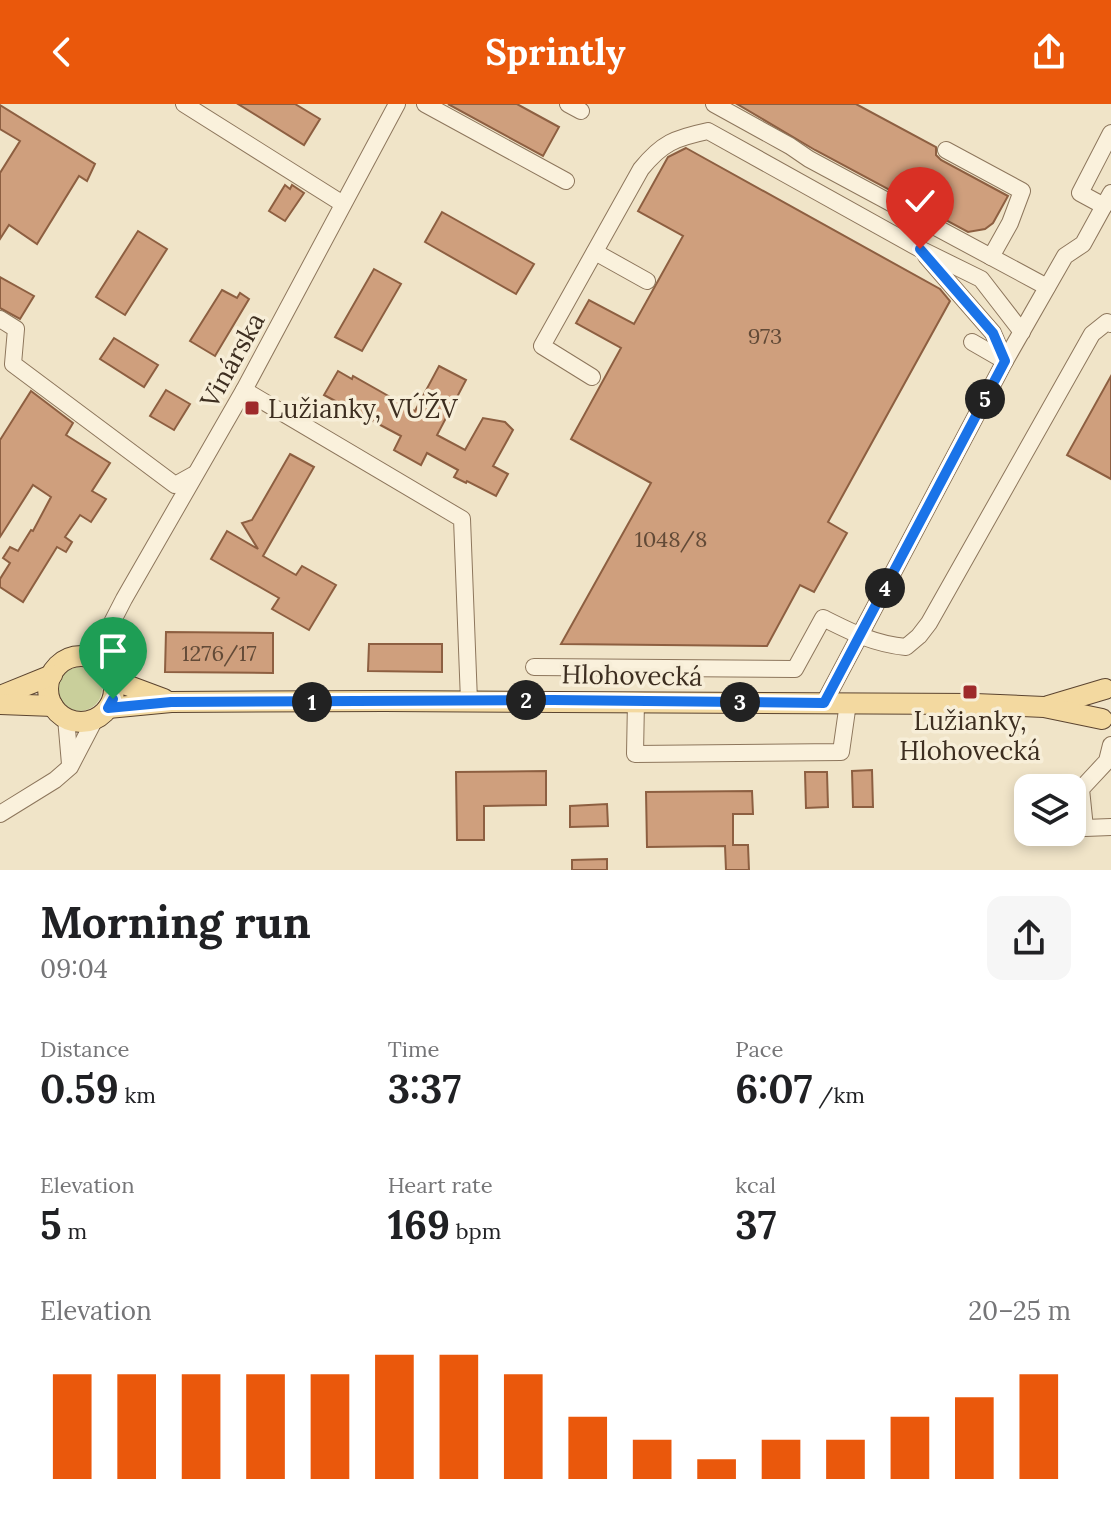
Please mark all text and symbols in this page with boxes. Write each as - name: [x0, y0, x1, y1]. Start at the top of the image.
- text: Sprintly: [485, 29, 626, 75]
- icon: back: [40, 30, 84, 74]
- icon: share: [1027, 30, 1071, 74]
- pin: [886, 167, 954, 249]
- icon: check: [898, 179, 942, 223]
- street label: Vinárska: [192, 307, 272, 414]
- house number: 973: [748, 322, 782, 350]
- pin: 5: [965, 379, 1005, 419]
- text: 5: [979, 385, 991, 413]
- place label: Lužianky, VÚŽV: [268, 392, 458, 425]
- marker: Lužianky, VÚŽV: [243, 399, 261, 417]
- house number: 1048/8: [635, 525, 707, 553]
- pin: 4: [865, 568, 905, 608]
- text: 4: [879, 574, 891, 602]
- pin: [79, 617, 147, 699]
- icon: arrive: [91, 629, 135, 673]
- house number: 1276/17: [181, 639, 257, 667]
- street label: Hlohovecká: [561, 657, 703, 693]
- pin: 2: [506, 680, 546, 720]
- pin: 1: [292, 682, 332, 722]
- pin: 3: [720, 682, 760, 722]
- marker: Lužianky, Hlohovecká: [961, 683, 979, 701]
- text: 2: [520, 686, 532, 714]
- text: 1: [308, 688, 316, 716]
- text: 3: [734, 688, 746, 716]
- place label: Lužianky, Hlohovecká: [899, 704, 1041, 767]
- map controls: [1014, 774, 1086, 846]
- button: layers: [1014, 774, 1086, 846]
- text: Morning run: [40, 894, 311, 950]
- button: share: [987, 896, 1071, 980]
- text: 09:04: [40, 952, 108, 985]
- text: Distance: [40, 1035, 130, 1063]
- text: Time: [388, 1035, 440, 1063]
- text: Pace: [735, 1035, 783, 1063]
- text: 0.59: [40, 1063, 119, 1114]
- text: 3:37: [388, 1063, 461, 1114]
- text: 6:07: [735, 1063, 813, 1114]
- text: km: [119, 1081, 156, 1109]
- text: /km: [813, 1081, 865, 1109]
- text: Elevation: [40, 1171, 135, 1199]
- text: Heart rate: [388, 1171, 493, 1199]
- text: kcal: [735, 1171, 776, 1199]
- text: 5: [40, 1199, 62, 1250]
- text: 169: [388, 1199, 450, 1250]
- text: 37: [735, 1199, 777, 1250]
- text: m: [62, 1217, 87, 1245]
- text: bpm: [450, 1217, 501, 1245]
- text: Elevation: [40, 1294, 152, 1327]
- text: 20–25 m: [968, 1294, 1071, 1327]

